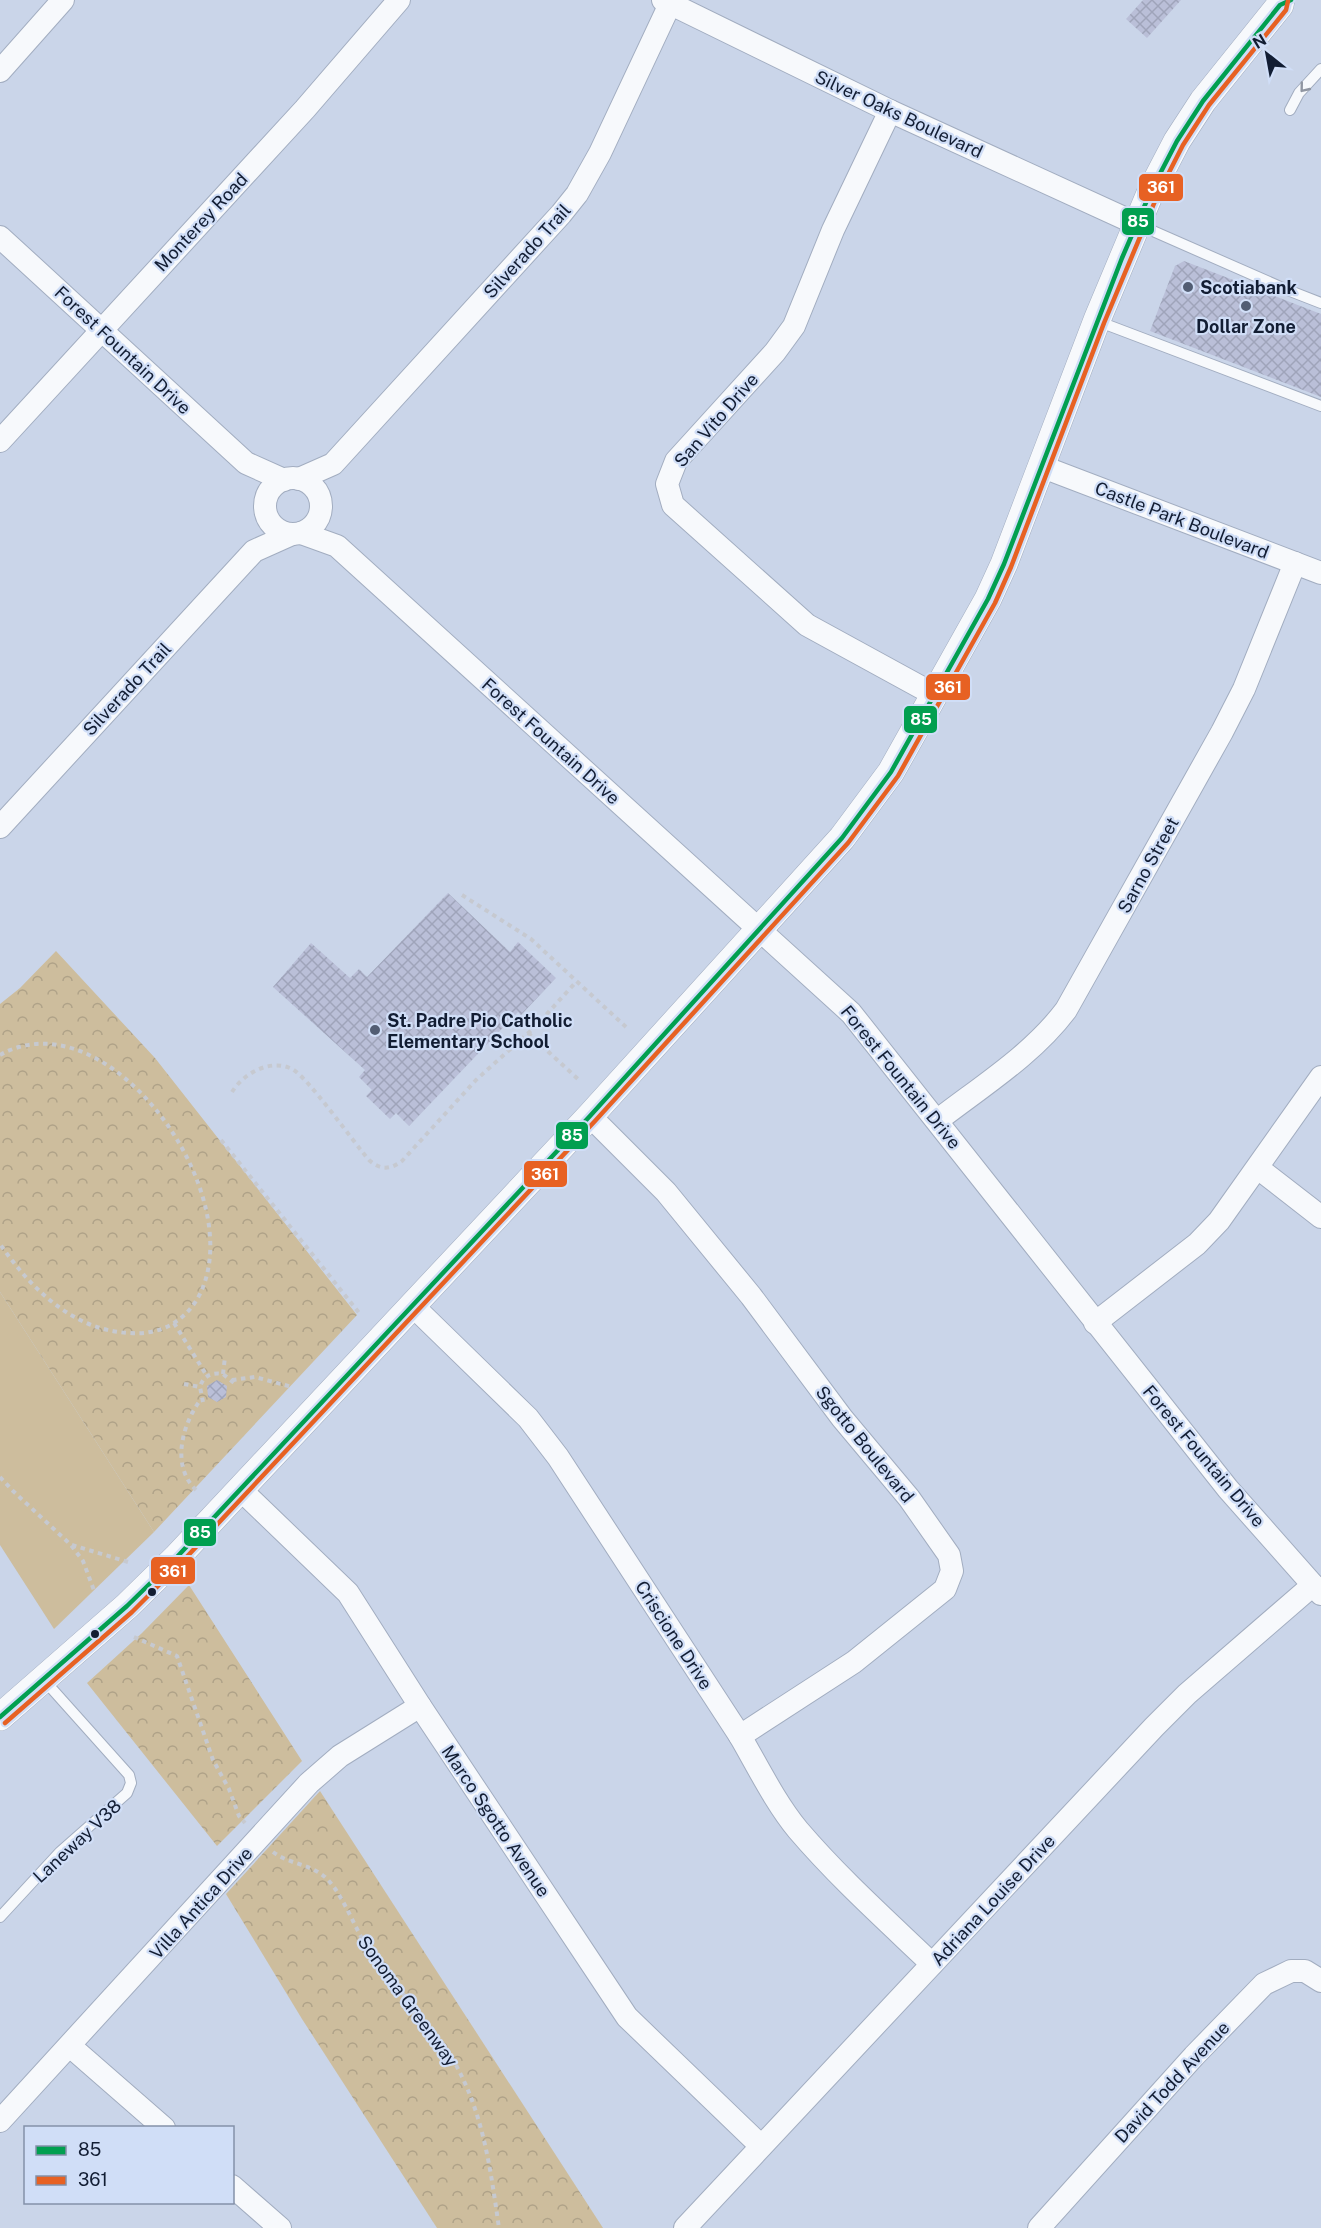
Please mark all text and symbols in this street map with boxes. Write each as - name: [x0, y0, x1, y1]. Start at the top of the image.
- north arrow: [1237, 24, 1297, 84]
- text: N: [1249, 30, 1270, 53]
- street label: Silver Oaks Boulevard: [812, 66, 986, 162]
- one-way arrow: [1300, 82, 1311, 93]
- street label: Monterey Road: [150, 169, 252, 275]
- line badge: 361: [1138, 173, 1184, 202]
- text: 361: [1147, 178, 1175, 197]
- street label: Silverado Trail: [479, 200, 575, 302]
- line badge: 85: [1121, 207, 1155, 236]
- text: 85: [1127, 212, 1149, 231]
- place label: Scotiabank: [1200, 277, 1298, 298]
- marker: Scotiabank: [1181, 280, 1195, 294]
- street label: Forest Fountain Drive: [51, 282, 195, 418]
- marker: Dollar Zone: [1239, 299, 1253, 313]
- place label: Dollar Zone: [1196, 316, 1296, 337]
- street label: San Vito Drive: [670, 369, 762, 471]
- street label: Castle Park Boulevard: [1092, 477, 1272, 563]
- street label: Silverado Trail: [79, 638, 175, 740]
- line badge: 361: [925, 673, 971, 701]
- street label: Forest Fountain Drive: [478, 674, 624, 808]
- text: 361: [934, 678, 962, 697]
- line badge: 85: [903, 705, 938, 734]
- text: 85: [910, 710, 932, 729]
- street label: Sarno Street: [1113, 813, 1183, 917]
- street label: Forest Fountain Drive: [837, 1001, 965, 1153]
- place label: St. Padre Pio Catholic Elementary School: [387, 1010, 573, 1052]
- marker: St. Padre Pio Catholic Elementary School: [368, 1023, 382, 1037]
- line badge: 85: [555, 1121, 589, 1150]
- text: 85: [561, 1126, 583, 1145]
- line badge: 361: [523, 1160, 568, 1188]
- text: 361: [531, 1165, 559, 1184]
- street label: Sgotto Boulevard: [812, 1381, 918, 1507]
- street label: Forest Fountain Drive: [1139, 1381, 1269, 1531]
- line badge: 85: [183, 1518, 217, 1547]
- text: 85: [189, 1523, 211, 1542]
- line badge: 361: [150, 1556, 196, 1585]
- text: 361: [159, 1562, 187, 1581]
- street label: Criscione Drive: [631, 1577, 717, 1693]
- unlabelled marker: [146, 1586, 158, 1598]
- unlabelled marker: [89, 1628, 101, 1640]
- street label: Marco Sgotto Avenue: [437, 1741, 555, 1901]
- street label: Laneway V38: [29, 1795, 125, 1887]
- street label: Adriana Louise Drive: [927, 1830, 1059, 1970]
- street label: Villa Antica Drive: [145, 1843, 257, 1963]
- street label: Sonoma Greenway: [354, 1932, 463, 2071]
- street label: David Todd Avenue: [1110, 2017, 1234, 2147]
- legend: [24, 2126, 234, 2204]
- text: 85: [78, 2139, 101, 2160]
- text: 361: [78, 2169, 108, 2190]

